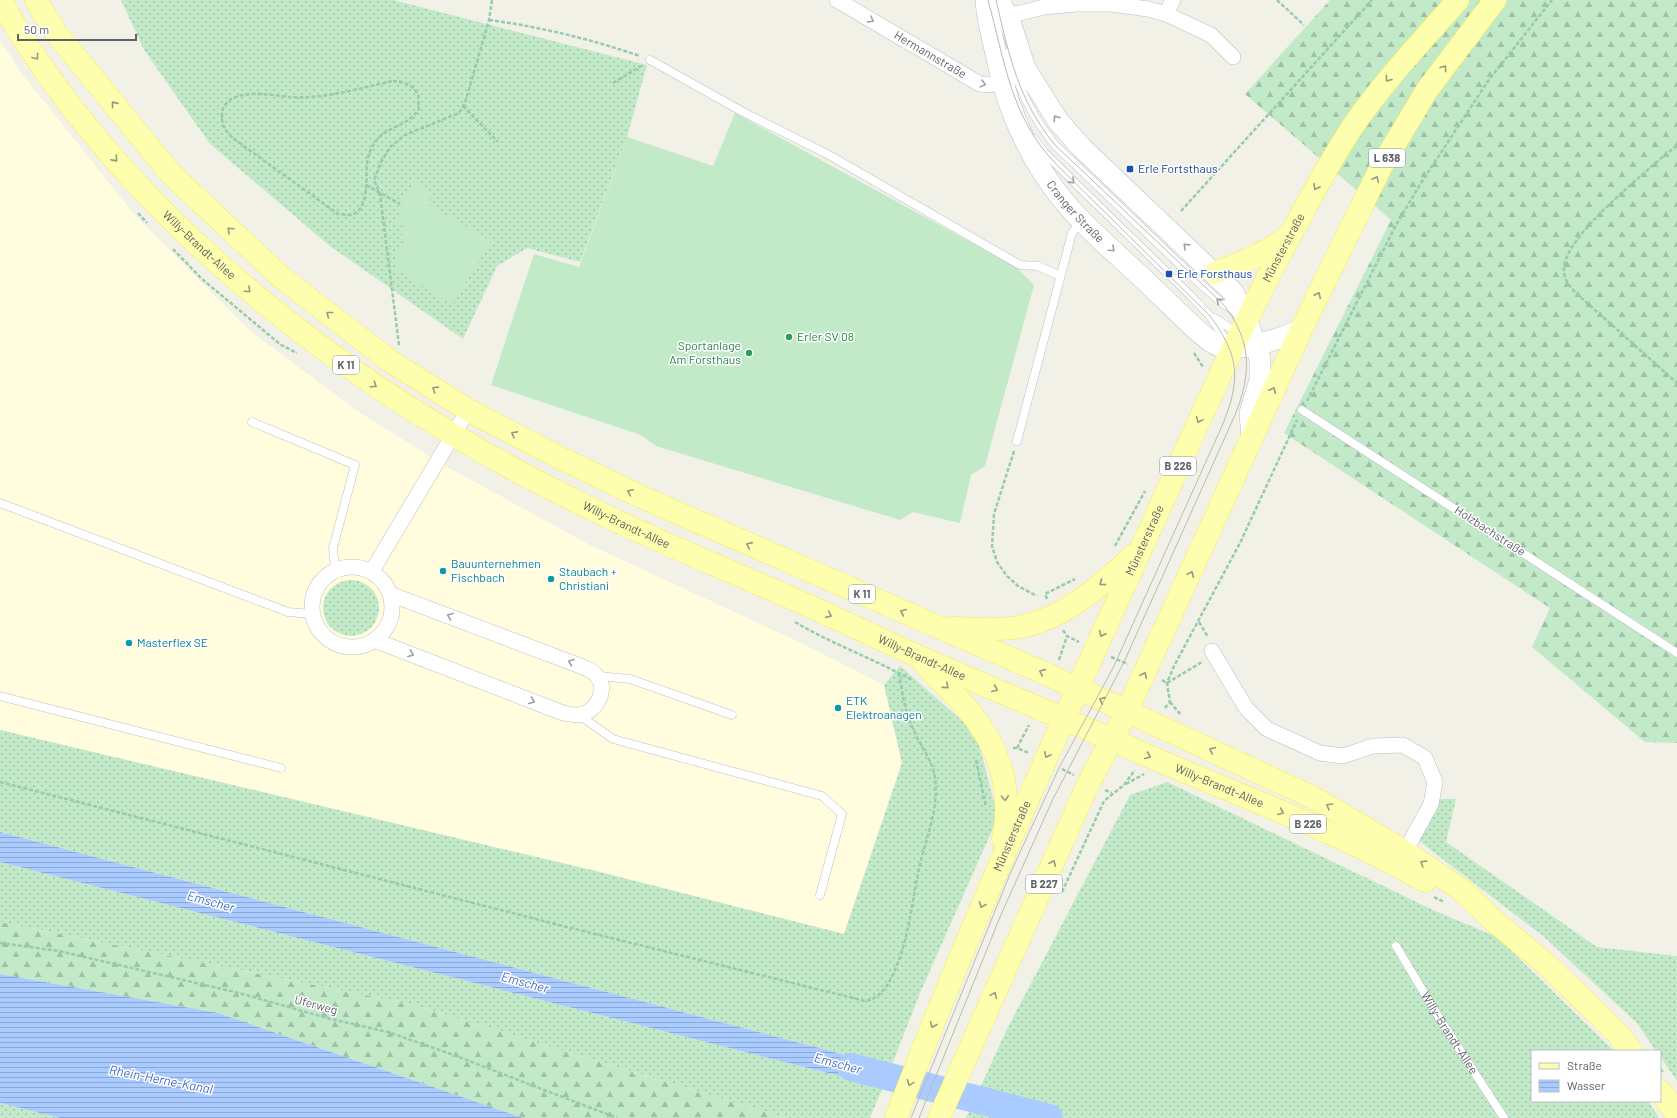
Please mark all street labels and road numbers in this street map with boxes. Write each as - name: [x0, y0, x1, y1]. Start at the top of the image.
- street label: Hermannstraße: [892, 27, 969, 80]
- road number: L 638: [1369, 149, 1405, 167]
- street label: Cranger Straße: [1044, 177, 1107, 245]
- street label: Willy-Brandt-Allee: [160, 207, 239, 282]
- street label: Münsterstraße: [1259, 210, 1307, 284]
- road number: K 11: [333, 356, 359, 374]
- road number: B 226: [1160, 457, 1196, 475]
- street label: Willy-Brandt-Allee: [581, 498, 672, 550]
- street label: Holzbachstraße: [1453, 502, 1529, 558]
- street label: Münsterstraße: [1122, 503, 1166, 578]
- road number: K 11: [849, 585, 875, 603]
- street label: Willy-Brandt-Allee: [876, 631, 968, 682]
- street label: Willy-Brandt-Allee: [1173, 760, 1266, 810]
- street label: Münsterstraße: [990, 798, 1033, 873]
- road number: B 226: [1290, 815, 1326, 833]
- road number: B 227: [1026, 875, 1062, 893]
- street label: Willy-Brandt-Allee: [1419, 989, 1481, 1076]
- street label: Uferweg: [293, 992, 339, 1016]

